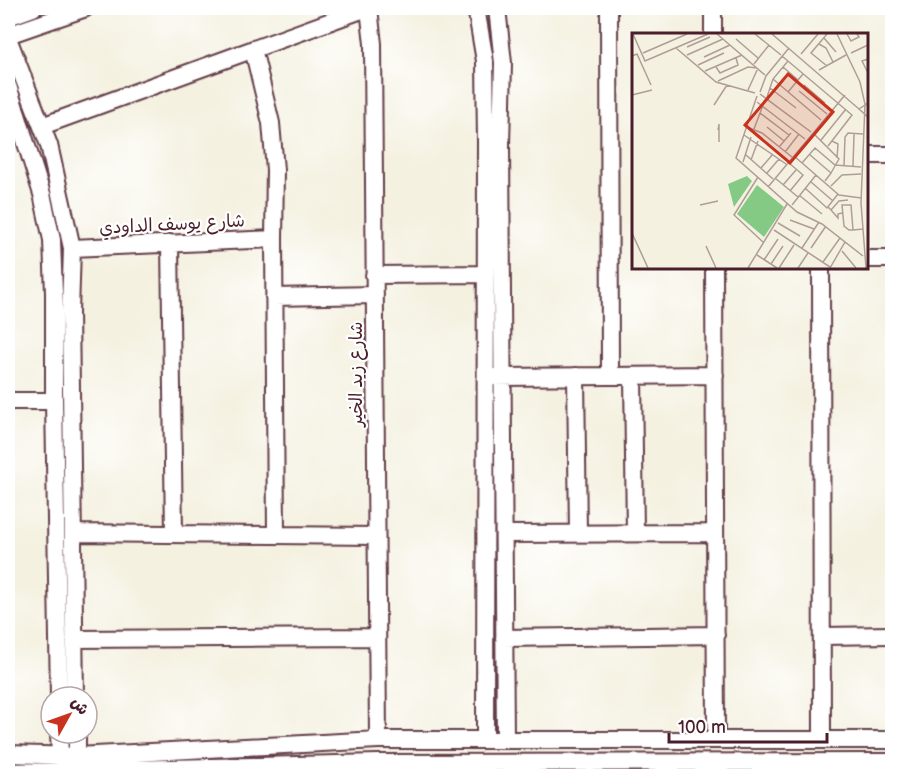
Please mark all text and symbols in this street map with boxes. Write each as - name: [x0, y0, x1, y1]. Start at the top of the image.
- inset map: [632, 33, 867, 268]
- street label: شارع يوسف الداودي: [99, 210, 246, 241]
- street label: شارع زيد الخير: [346, 322, 368, 428]
- north arrow: [39, 685, 99, 745]
- text: ش: [66, 693, 92, 719]
- scale bar: [669, 706, 826, 744]
- text: 100 m: [678, 717, 726, 738]

